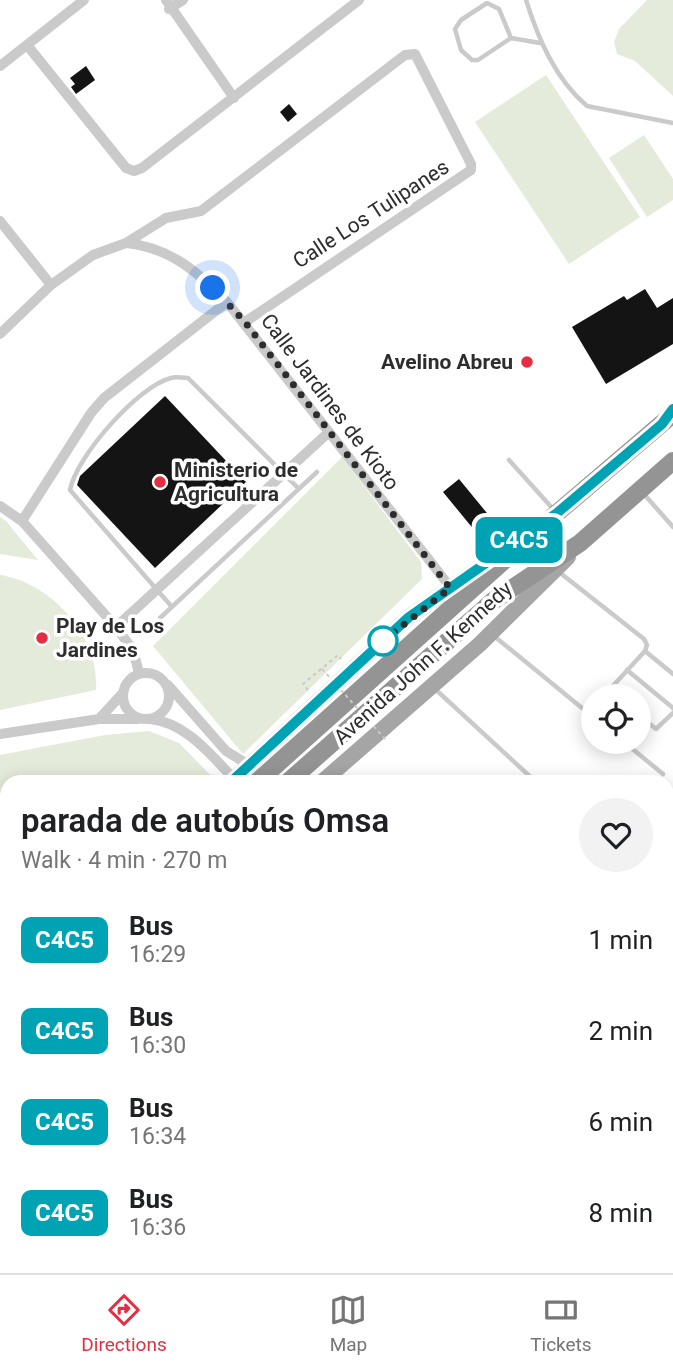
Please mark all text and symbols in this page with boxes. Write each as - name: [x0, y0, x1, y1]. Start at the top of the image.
- street label: Calle Los Tulipanes: [289, 155, 453, 273]
- your location: [195, 270, 230, 305]
- street label: Calle Jardines de Kioto: [256, 309, 404, 495]
- place label: Avelino Abreu: [381, 350, 513, 374]
- marker: Avelino Abreu: [519, 354, 535, 370]
- place label: Ministerio de Agricultura: [174, 458, 298, 506]
- marker: Ministerio de Agricultura: [152, 474, 168, 490]
- line badge: C4C5: [470, 517, 568, 563]
- text: C4C5: [490, 526, 548, 554]
- street label: Avenida John F. Kennedy: [329, 577, 517, 749]
- place label: Play de Los Jardines: [56, 614, 165, 662]
- unlabelled marker: [368, 626, 398, 656]
- marker: Play de Los Jardines: [34, 630, 50, 646]
- map controls: [581, 684, 651, 754]
- button: locate: [581, 684, 651, 754]
- button: heart: [579, 798, 653, 872]
- text: parada de autobús Omsa: [21, 801, 389, 840]
- text: Walk · 4 min · 270 m: [21, 847, 227, 874]
- text: Bus: [129, 911, 173, 941]
- text: 1 min: [588, 925, 653, 955]
- text: C4C5: [35, 926, 94, 954]
- text: 16:29: [129, 941, 186, 968]
- text: Bus: [129, 1002, 173, 1032]
- text: 2 min: [588, 1016, 653, 1046]
- text: C4C5: [35, 1017, 94, 1045]
- text: 16:30: [129, 1032, 186, 1059]
- text: Bus: [129, 1093, 173, 1123]
- text: 6 min: [588, 1107, 653, 1137]
- text: C4C5: [35, 1108, 94, 1136]
- text: 16:34: [129, 1123, 186, 1150]
- text: Bus: [129, 1184, 173, 1214]
- text: 8 min: [588, 1198, 653, 1228]
- text: C4C5: [35, 1199, 94, 1227]
- text: 16:36: [129, 1214, 186, 1241]
- tab: Directions: [81, 1291, 167, 1356]
- tab: Map: [329, 1291, 367, 1356]
- tab: Tickets: [530, 1291, 592, 1356]

